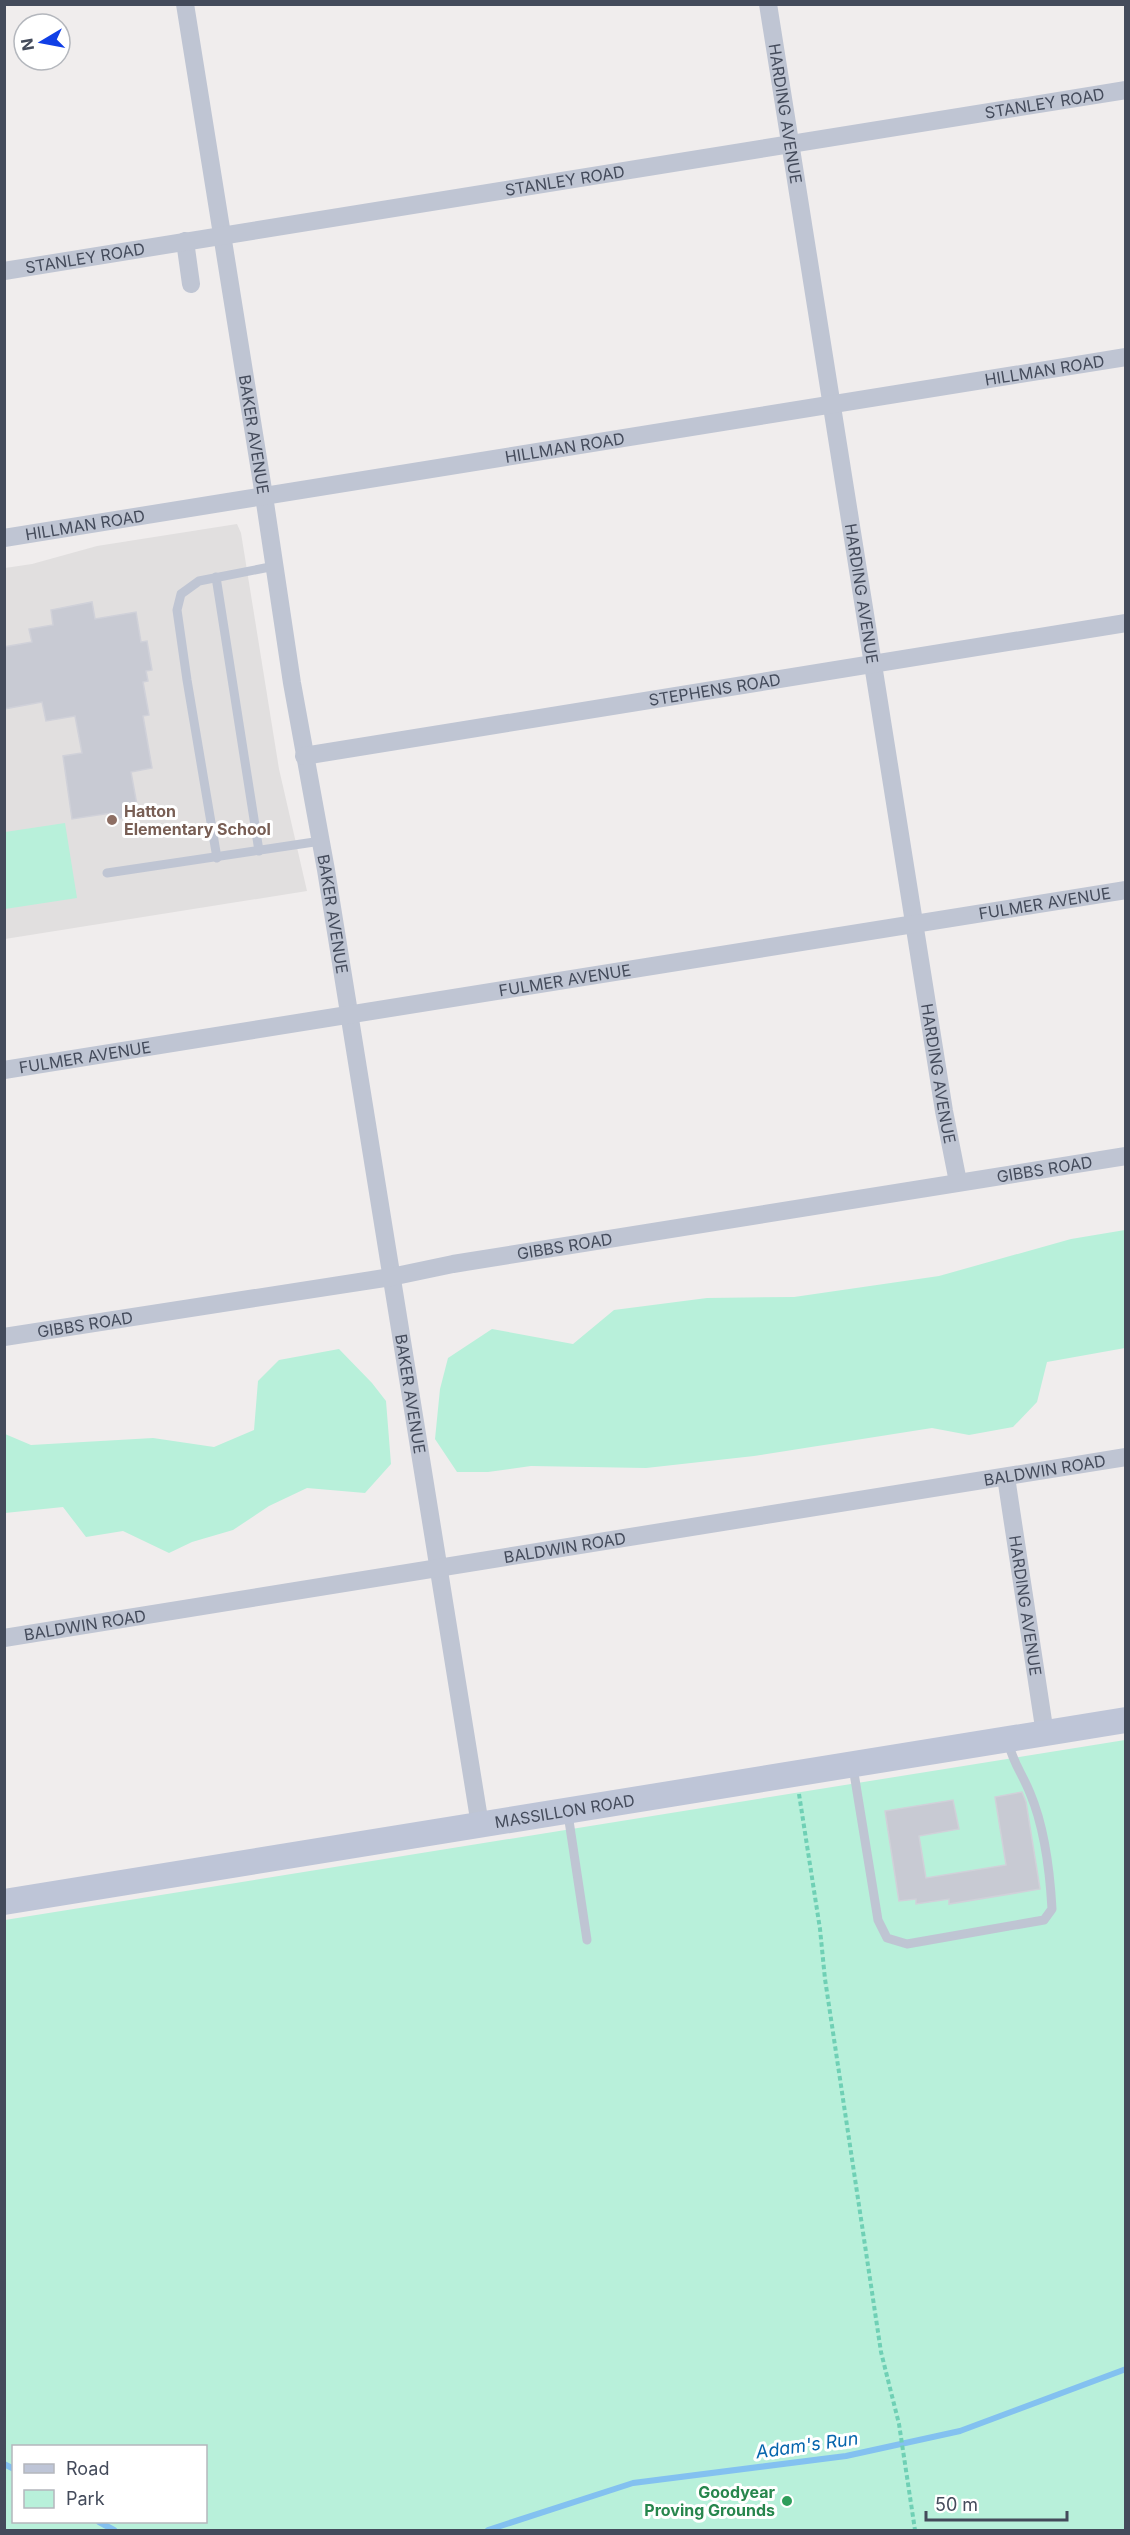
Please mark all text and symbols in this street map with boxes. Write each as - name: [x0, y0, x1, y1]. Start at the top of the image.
- north arrow: [12, 12, 72, 72]
- text: N: [16, 37, 38, 52]
- street label: HARDING AVENUE: [764, 42, 806, 185]
- street label: STANLEY ROAD: [983, 84, 1106, 123]
- street label: STANLEY ROAD: [503, 161, 626, 200]
- street label: STANLEY ROAD: [24, 238, 146, 277]
- street label: HILLMAN ROAD: [983, 351, 1106, 390]
- street label: BAKER AVENUE: [235, 373, 274, 496]
- street label: HILLMAN ROAD: [503, 428, 626, 467]
- street label: HILLMAN ROAD: [24, 505, 146, 544]
- street label: HARDING AVENUE: [841, 522, 883, 665]
- street label: STEPHENS ROAD: [647, 669, 782, 710]
- place label: Hatton Elementary School: [124, 801, 271, 839]
- marker: Hatton Elementary School: [105, 813, 119, 827]
- street label: BAKER AVENUE: [313, 853, 353, 975]
- street label: FULMER AVENUE: [977, 883, 1112, 923]
- street label: FULMER AVENUE: [497, 960, 632, 1000]
- street label: HARDING AVENUE: [917, 1002, 960, 1145]
- street label: FULMER AVENUE: [17, 1037, 152, 1077]
- street label: GIBBS ROAD: [995, 1152, 1094, 1187]
- street label: GIBBS ROAD: [515, 1229, 614, 1264]
- street label: GIBBS ROAD: [36, 1307, 134, 1342]
- street label: BAKER AVENUE: [391, 1333, 430, 1455]
- street label: BALDWIN ROAD: [982, 1450, 1107, 1490]
- street label: BALDWIN ROAD: [502, 1528, 627, 1567]
- street label: HARDING AVENUE: [1005, 1534, 1046, 1677]
- street label: BALDWIN ROAD: [22, 1605, 147, 1645]
- street label: MASSILLON ROAD: [493, 1790, 636, 1832]
- water label: Adam's Run: [753, 2427, 860, 2463]
- legend: [12, 2445, 207, 2523]
- text: Road: [66, 2458, 109, 2479]
- place label: Goodyear Proving Grounds: [644, 2482, 775, 2520]
- scale bar: [926, 2484, 1067, 2522]
- text: Park: [66, 2488, 105, 2509]
- marker: Goodyear Proving Grounds: [780, 2494, 794, 2508]
- text: 50 m: [935, 2494, 978, 2515]

